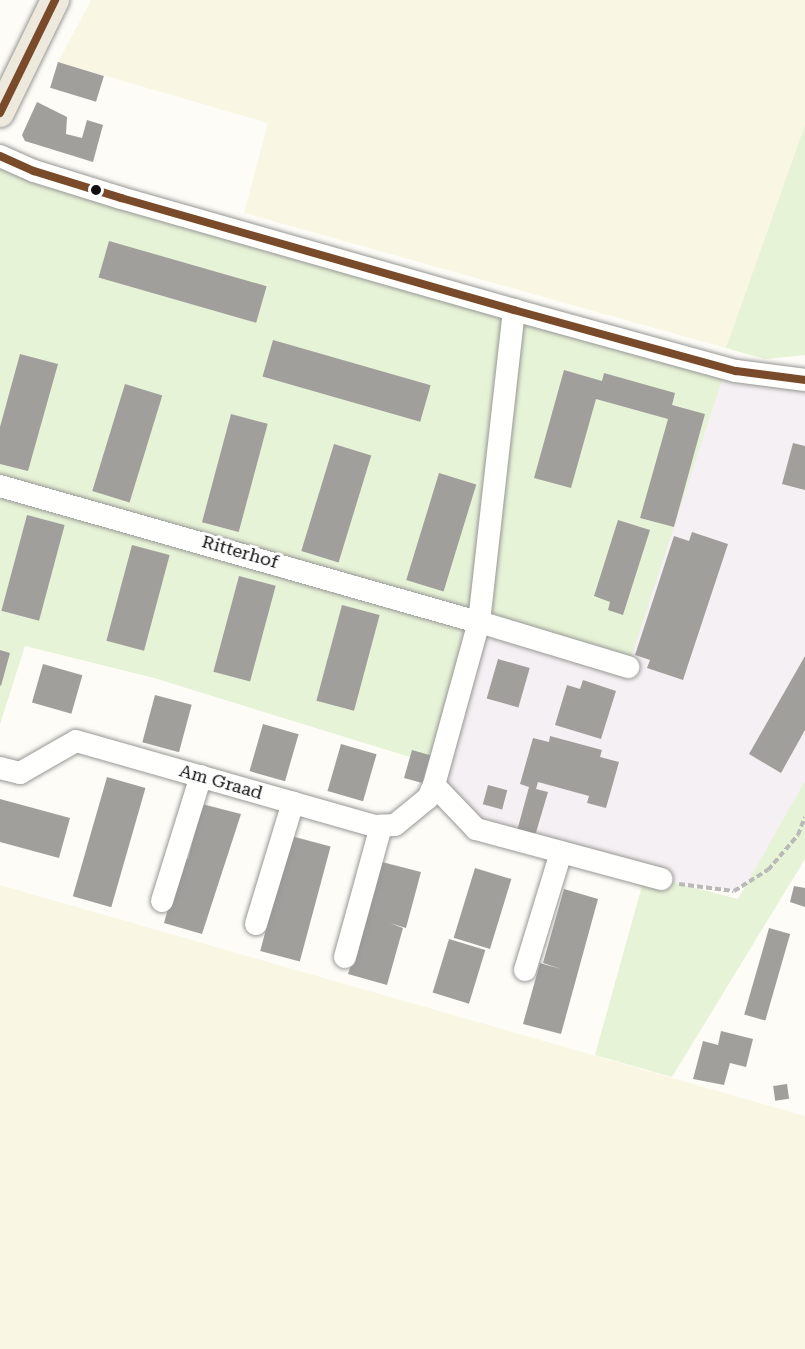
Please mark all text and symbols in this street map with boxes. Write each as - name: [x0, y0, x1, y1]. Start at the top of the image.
- unlabelled marker: [90, 184, 102, 196]
- street label: Ritterhof: [199, 531, 281, 573]
- street label: Am Graad: [177, 760, 265, 804]

